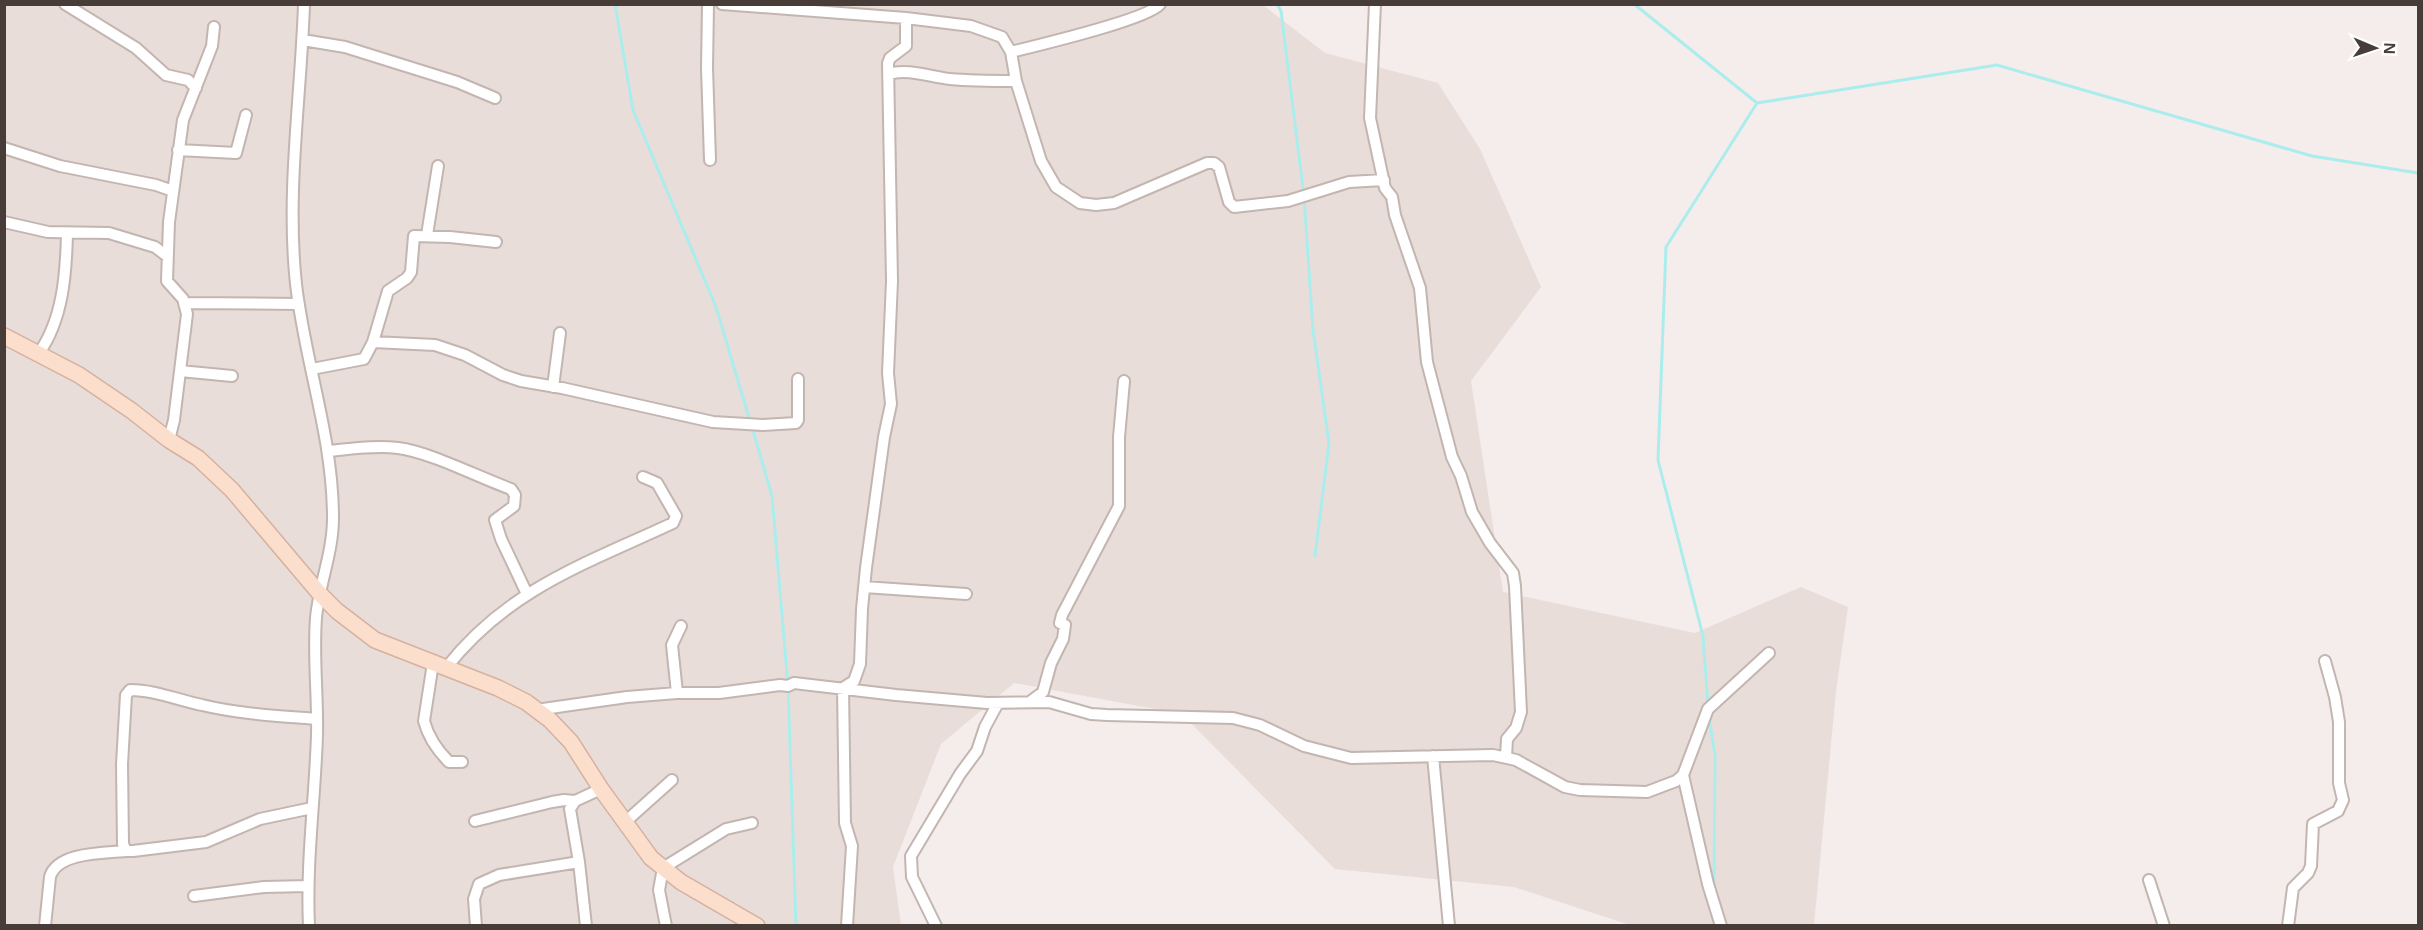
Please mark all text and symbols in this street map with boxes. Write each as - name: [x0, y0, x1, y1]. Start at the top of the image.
- north arrow: [2345, 18, 2405, 78]
- text: N: [2381, 42, 2398, 55]

